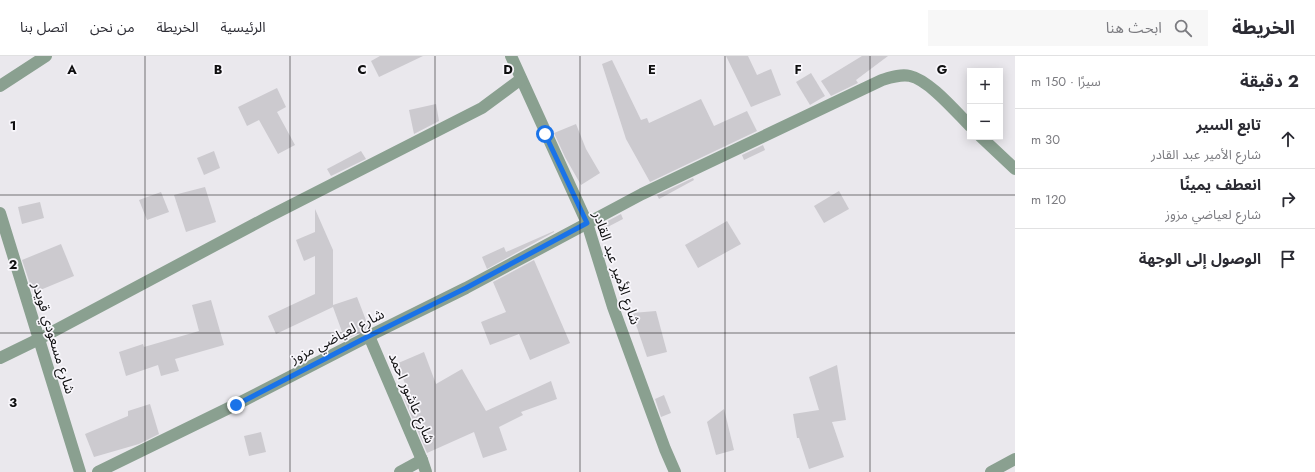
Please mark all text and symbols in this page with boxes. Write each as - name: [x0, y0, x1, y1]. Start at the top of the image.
- search box: [928, 10, 1208, 46]
- text: الخريطة: [1232, 14, 1295, 41]
- text: اتصل بنا: [20, 17, 68, 37]
- text: من نحن: [90, 17, 135, 37]
- text: الخريطة: [157, 17, 199, 37]
- text: الرئيسية: [221, 17, 266, 37]
- text: ابحث هنا: [1106, 17, 1162, 39]
- icon: search: [1172, 17, 1194, 39]
- text: A: [66, 60, 77, 79]
- text: B: [214, 60, 223, 79]
- text: C: [357, 60, 367, 79]
- text: D: [503, 60, 513, 79]
- text: E: [648, 60, 656, 79]
- text: F: [794, 60, 802, 79]
- text: G: [937, 60, 948, 79]
- map controls: [967, 68, 1003, 140]
- button: +: [967, 68, 1003, 104]
- text: 2 دقيقة: [1240, 69, 1299, 93]
- text: سيرًا · 150 m: [1031, 72, 1101, 91]
- button: −: [967, 104, 1003, 140]
- text: تابع السير: [1196, 114, 1261, 136]
- text: 1: [10, 116, 16, 135]
- route start: [536, 125, 554, 143]
- icon: ahead: [1277, 128, 1299, 150]
- text: 30 m: [1031, 130, 1060, 149]
- text: شارع الأمير عبد القادر: [1151, 145, 1261, 164]
- text: انعطف يمينًا: [1180, 174, 1261, 196]
- icon: right: [1277, 188, 1299, 210]
- text: 120 m: [1031, 190, 1066, 209]
- text: شارع لعياضي مزوز: [1165, 205, 1261, 224]
- street label: شارع الأمير عبد القادر: [587, 208, 646, 328]
- text: الوصول إلى الوجهة: [1139, 248, 1261, 270]
- icon: arrive: [1277, 248, 1299, 270]
- text: 2: [9, 255, 17, 274]
- street label: شارع مسعودي قويدر: [26, 279, 80, 397]
- street label: شارع لعياضي مزوز: [286, 304, 388, 370]
- street label: شارع عاشور احمد: [383, 350, 440, 447]
- text: 3: [9, 393, 17, 412]
- route end: [227, 396, 245, 414]

